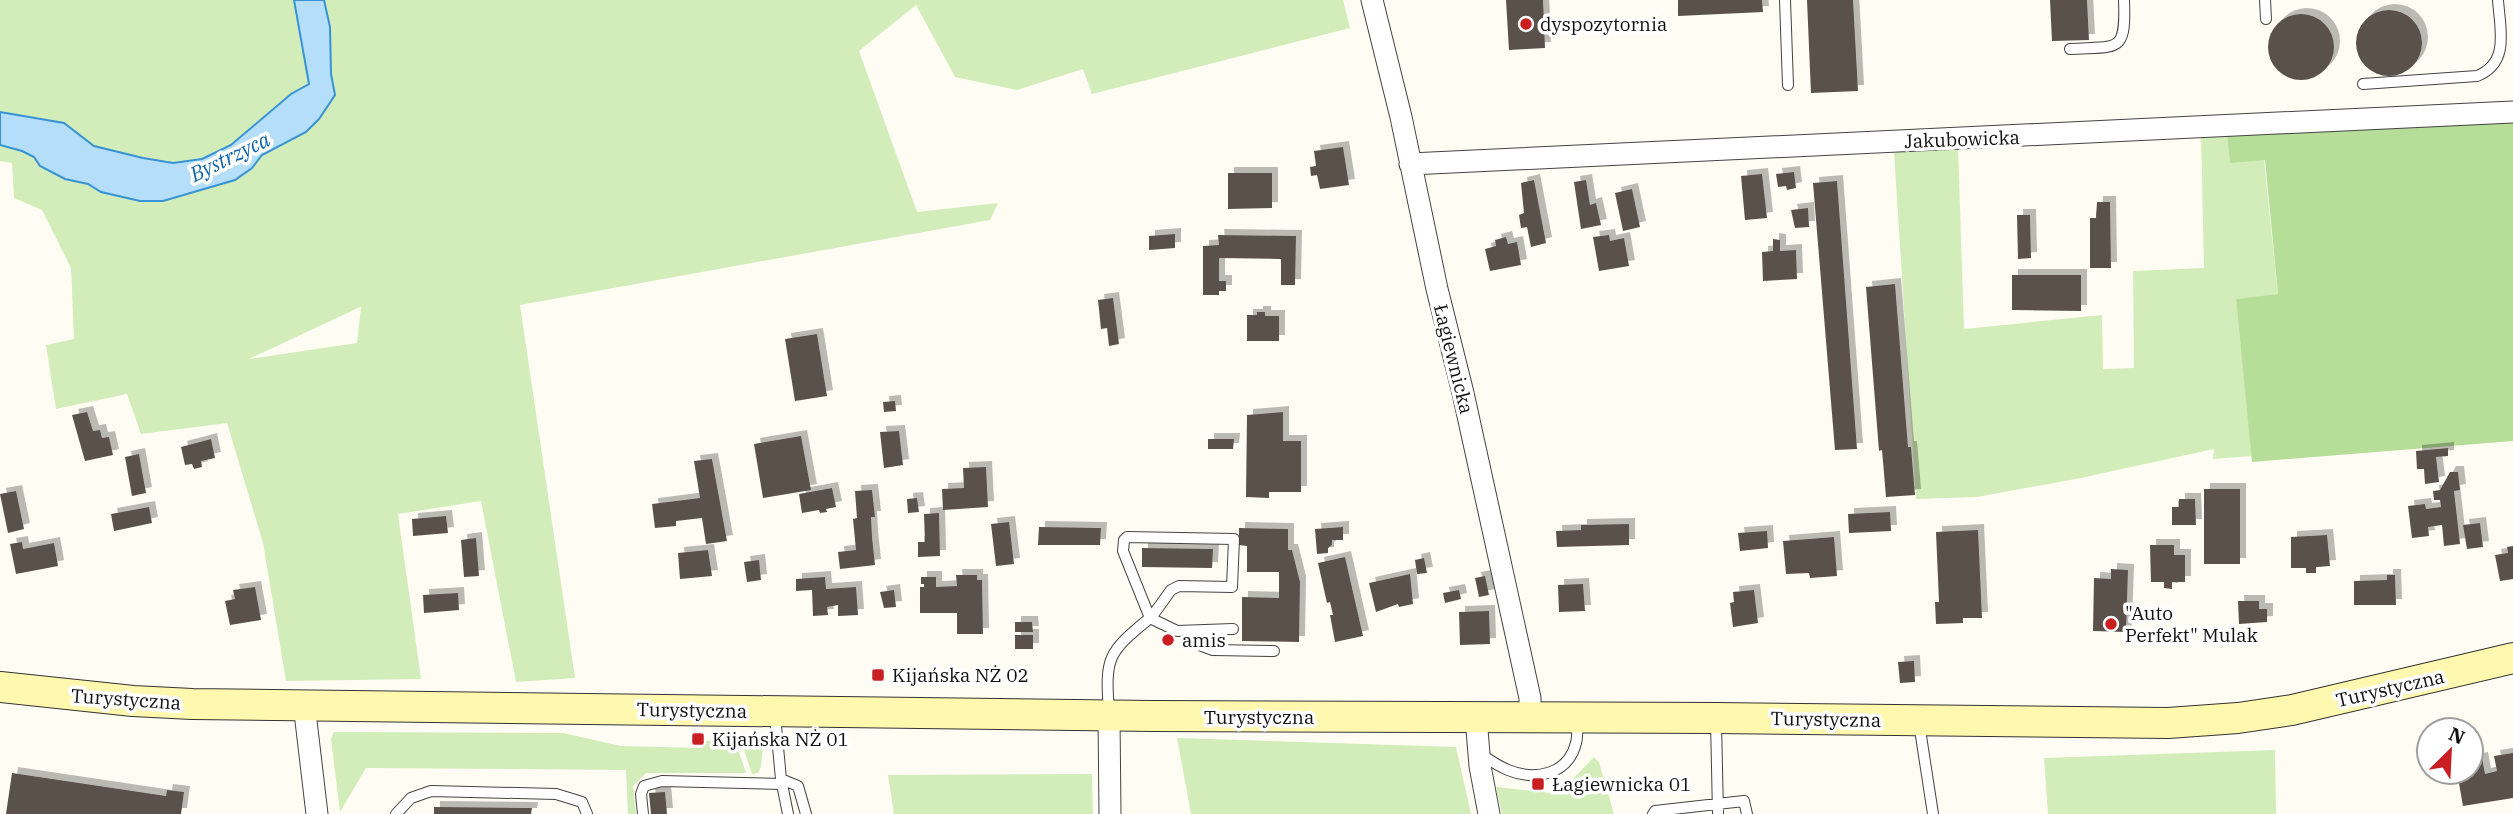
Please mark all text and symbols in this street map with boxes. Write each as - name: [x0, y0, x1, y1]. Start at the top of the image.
- place label: dyspozytornia: [1540, 12, 1667, 36]
- marker: dyspozytornia: [1518, 16, 1534, 32]
- water label: Bystrzyca: [184, 124, 275, 188]
- street label: Jakubowicka: [1904, 125, 2020, 153]
- street label: Łagiewnicka: [1429, 302, 1479, 416]
- place label: "Auto Perfekt" Mulak: [2125, 601, 2258, 647]
- marker: "Auto Perfekt" Mulak: [2103, 616, 2119, 632]
- place label: amis: [1182, 628, 1226, 652]
- marker: amis: [1160, 632, 1176, 648]
- place label: Kijańska NŻ 02: [892, 663, 1029, 687]
- street label: Turystyczna: [2333, 664, 2447, 712]
- marker: Kijańska NŻ 02: [870, 667, 886, 683]
- street label: Turystyczna: [70, 683, 182, 715]
- street label: Turystyczna: [637, 697, 747, 723]
- street label: Turystyczna: [1204, 705, 1314, 729]
- street label: Turystyczna: [1771, 706, 1881, 732]
- north arrow: [2415, 716, 2485, 786]
- text: N: [2445, 721, 2469, 749]
- place label: Kijańska NŻ 01: [712, 727, 849, 751]
- marker: Kijańska NŻ 01: [690, 731, 706, 747]
- place label: Łagiewnicka 01: [1552, 772, 1691, 796]
- marker: Łagiewnicka 01: [1530, 776, 1546, 792]

